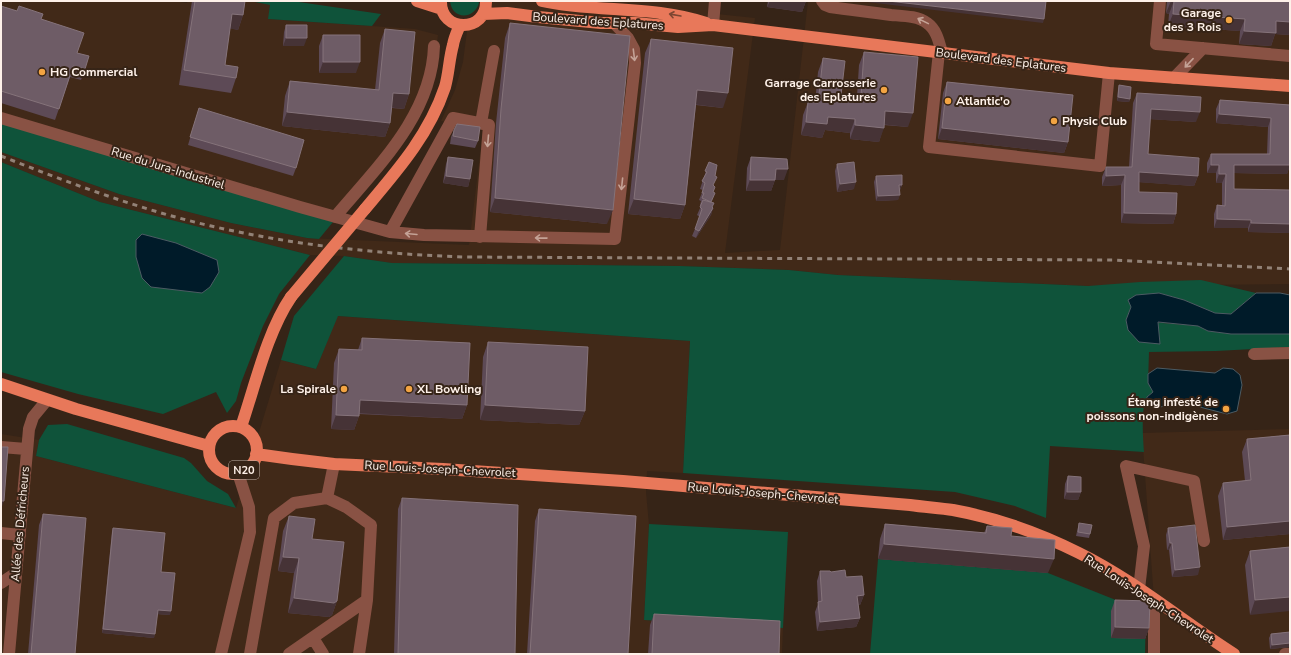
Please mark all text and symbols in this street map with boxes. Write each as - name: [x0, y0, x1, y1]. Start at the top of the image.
- place label: Garage des 3 Rois: [1164, 5, 1221, 35]
- street label: Boulevard des Eplatures: [532, 8, 664, 34]
- one-way arrow: [669, 10, 682, 18]
- marker: Garage des 3 Rois: [1224, 15, 1234, 25]
- one-way arrow: [917, 17, 929, 24]
- street label: Boulevard des Eplatures: [935, 44, 1067, 76]
- one-way arrow: [630, 48, 638, 61]
- one-way arrow: [1184, 58, 1193, 68]
- place label: HG Commercial: [50, 64, 137, 80]
- marker: HG Commercial: [37, 67, 47, 77]
- place label: Garrage Carrosserie des Eplatures: [764, 75, 876, 105]
- marker: Garrage Carrosserie des Eplatures: [879, 85, 889, 95]
- place label: Atlantic'o: [956, 93, 1010, 109]
- marker: Atlantic'o: [943, 96, 953, 106]
- place label: Physic Club: [1062, 113, 1127, 129]
- marker: Physic Club: [1049, 116, 1059, 126]
- one-way arrow: [484, 134, 491, 147]
- street label: Rue du Jura-Industriel: [109, 143, 227, 193]
- one-way arrow: [618, 177, 625, 190]
- one-way arrow: [405, 231, 418, 238]
- one-way arrow: [535, 234, 548, 241]
- place label: La Spirale: [280, 381, 336, 397]
- place label: XL Bowling: [416, 381, 482, 397]
- marker: La Spirale: [339, 384, 349, 394]
- marker: XL Bowling: [404, 384, 414, 394]
- place label: Étang infesté de poissons non-indigènes: [1086, 394, 1218, 424]
- marker: Étang infesté de poissons non-indigènes: [1221, 404, 1231, 414]
- street label: Rue Louis-Joseph-Chevrolet: [364, 457, 517, 481]
- road number: N20: [229, 461, 259, 479]
- street label: Allée des Défricheurs: [7, 465, 33, 582]
- street label: Rue Louis-Joseph-Chevrolet: [687, 478, 840, 508]
- street label: Rue Louis-Joseph-Chevrolet: [1081, 551, 1218, 647]

